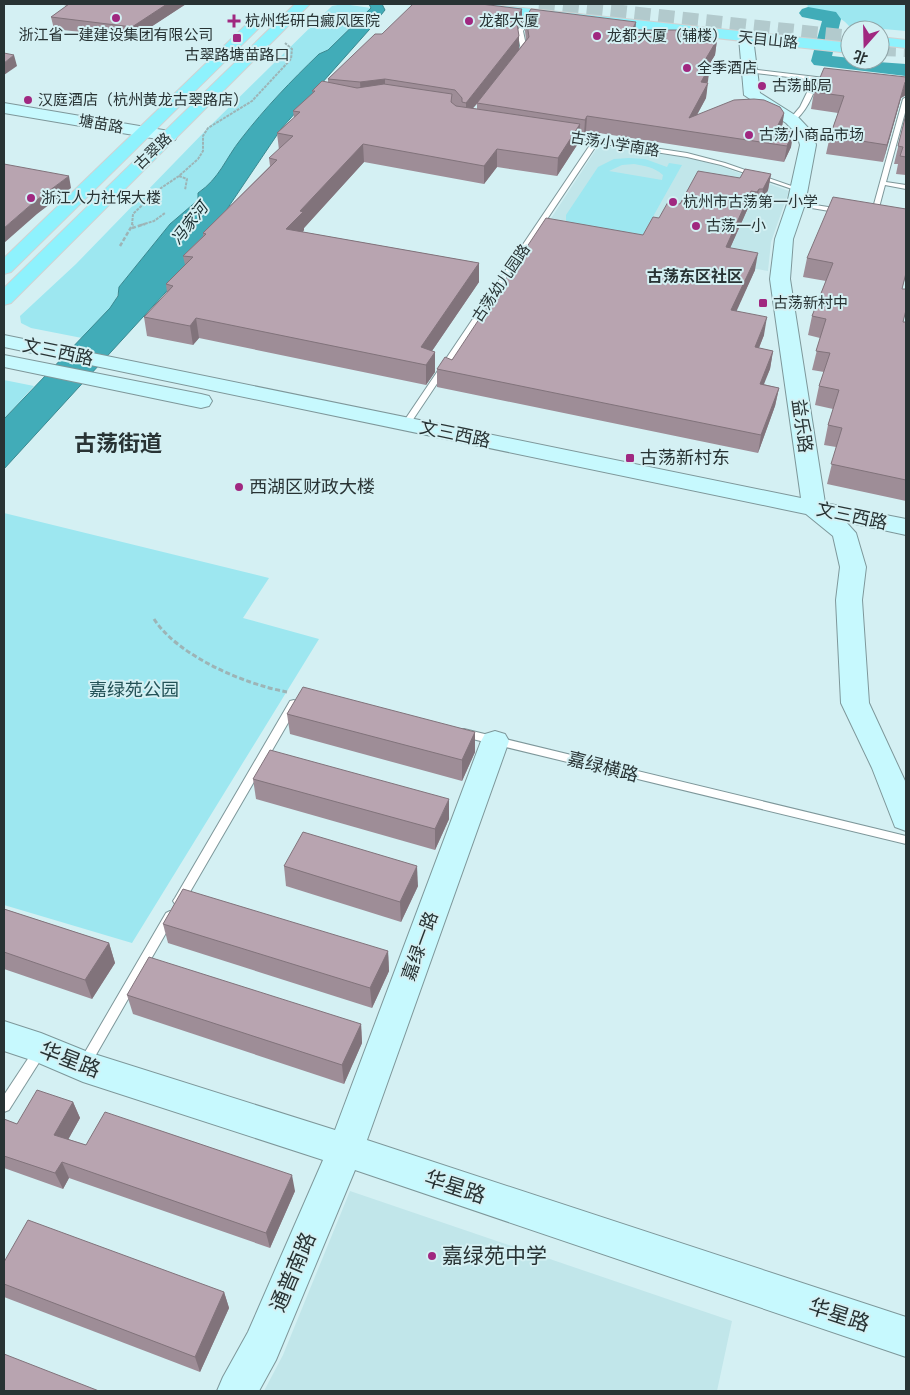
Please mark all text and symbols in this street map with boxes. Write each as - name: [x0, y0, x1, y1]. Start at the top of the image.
- marker: 浙江省一建建设集团有限公司: [110, 12, 122, 24]
- place label: 杭州华研白癜风医院: [245, 12, 380, 30]
- place label: 龙都大厦: [479, 12, 539, 30]
- marker: 杭州华研白癜风医院: [227, 14, 241, 28]
- marker: 龙都大厦: [463, 15, 475, 27]
- north arrow: [840, 20, 890, 70]
- place label: 浙江省一建建设集团有限公司: [18, 26, 214, 44]
- place label: 龙都大厦（辅楼）: [607, 27, 727, 45]
- street label: 天目山路: [737, 28, 799, 52]
- marker: 龙都大厦（辅楼）: [591, 30, 603, 42]
- marker: 古翠路塘苗路口: [231, 32, 243, 44]
- place label: 古翠路塘苗路口: [184, 46, 290, 64]
- text: 北: [851, 47, 870, 67]
- place label: 全季酒店: [697, 59, 757, 77]
- marker: 全季酒店: [681, 62, 693, 74]
- place label: 古荡邮局: [772, 77, 832, 95]
- marker: 古荡邮局: [756, 80, 768, 92]
- place label: 汉庭酒店（杭州黄龙古翠路店）: [38, 91, 248, 109]
- marker: 汉庭酒店（杭州黄龙古翠路店）: [22, 94, 34, 106]
- street label: 塘苗路: [77, 111, 125, 137]
- place label: 古荡小商品市场: [759, 126, 864, 144]
- street label: 古荡小学南路: [569, 128, 661, 160]
- street label: 古翠路: [131, 129, 175, 173]
- marker: 古荡小商品市场: [743, 129, 755, 141]
- place label: 浙江人力社保大楼: [41, 189, 161, 207]
- marker: 浙江人力社保大楼: [25, 192, 37, 204]
- place label: 杭州市古荡第一小学: [683, 193, 818, 211]
- water label: 冯家河: [167, 196, 213, 248]
- marker: 杭州市古荡第一小学: [667, 196, 679, 208]
- place label: 古荡一小: [706, 217, 766, 235]
- marker: 古荡一小: [690, 220, 702, 232]
- street label: 古荡幼儿园路: [468, 241, 534, 325]
- district label: 古荡东区社区: [647, 267, 743, 286]
- place label: 古荡新村中: [773, 294, 848, 312]
- marker: 古荡新村中: [757, 297, 769, 309]
- street label: 文三西路: [21, 334, 96, 369]
- street label: 益乐路: [788, 398, 817, 454]
- street label: 文三西路: [418, 416, 493, 451]
- district label: 古荡街道: [74, 431, 162, 456]
- place label: 古荡新村东: [640, 447, 730, 468]
- marker: 古荡新村东: [624, 452, 636, 464]
- place label: 西湖区财政大楼: [249, 476, 375, 497]
- marker: 西湖区财政大楼: [233, 481, 245, 493]
- street label: 文三西路: [815, 498, 890, 533]
- park label: 嘉绿苑公园: [89, 679, 179, 700]
- street label: 嘉绿横路: [566, 748, 641, 785]
- street label: 嘉绿一路: [397, 908, 442, 983]
- street label: 华星路: [36, 1038, 104, 1082]
- street label: 华星路: [421, 1166, 489, 1208]
- street label: 通普南路: [266, 1229, 320, 1315]
- place label: 嘉绿苑中学: [442, 1244, 547, 1268]
- marker: 嘉绿苑中学: [426, 1250, 438, 1262]
- street label: 华星路: [805, 1294, 873, 1336]

